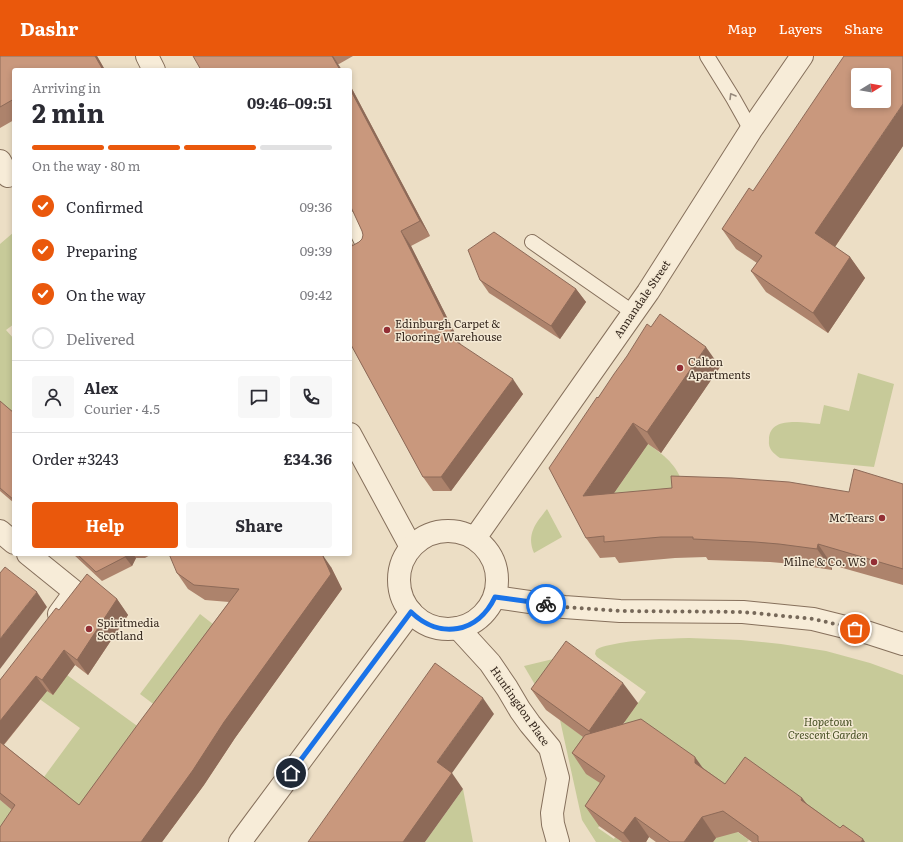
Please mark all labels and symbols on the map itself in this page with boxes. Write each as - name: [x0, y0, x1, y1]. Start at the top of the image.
- north arrow: [851, 68, 891, 108]
- one-way arrow: [729, 93, 737, 100]
- street label: Annandale Street: [609, 256, 674, 341]
- place label: Edinburgh Carpet & Flooring Warehouse: [395, 315, 502, 344]
- marker: Edinburgh Carpet & Flooring Warehouse: [382, 325, 392, 335]
- place label: Calton Apartments: [688, 353, 750, 382]
- marker: Calton Apartments: [675, 363, 685, 373]
- place label: McTears: [829, 509, 874, 525]
- marker: McTears: [877, 513, 887, 523]
- place label: Milne & Co. WS: [783, 553, 866, 569]
- marker: Milne & Co. WS: [869, 557, 879, 567]
- courier: [526, 584, 566, 624]
- pin: [838, 612, 872, 646]
- place label: Spiritmedia Scotland: [97, 614, 159, 643]
- marker: Spiritmedia Scotland: [84, 624, 94, 634]
- street label: Huntingdon Place: [487, 662, 554, 749]
- park label: Hopetoun Crescent Garden: [788, 713, 869, 742]
- pin: [274, 756, 308, 790]

